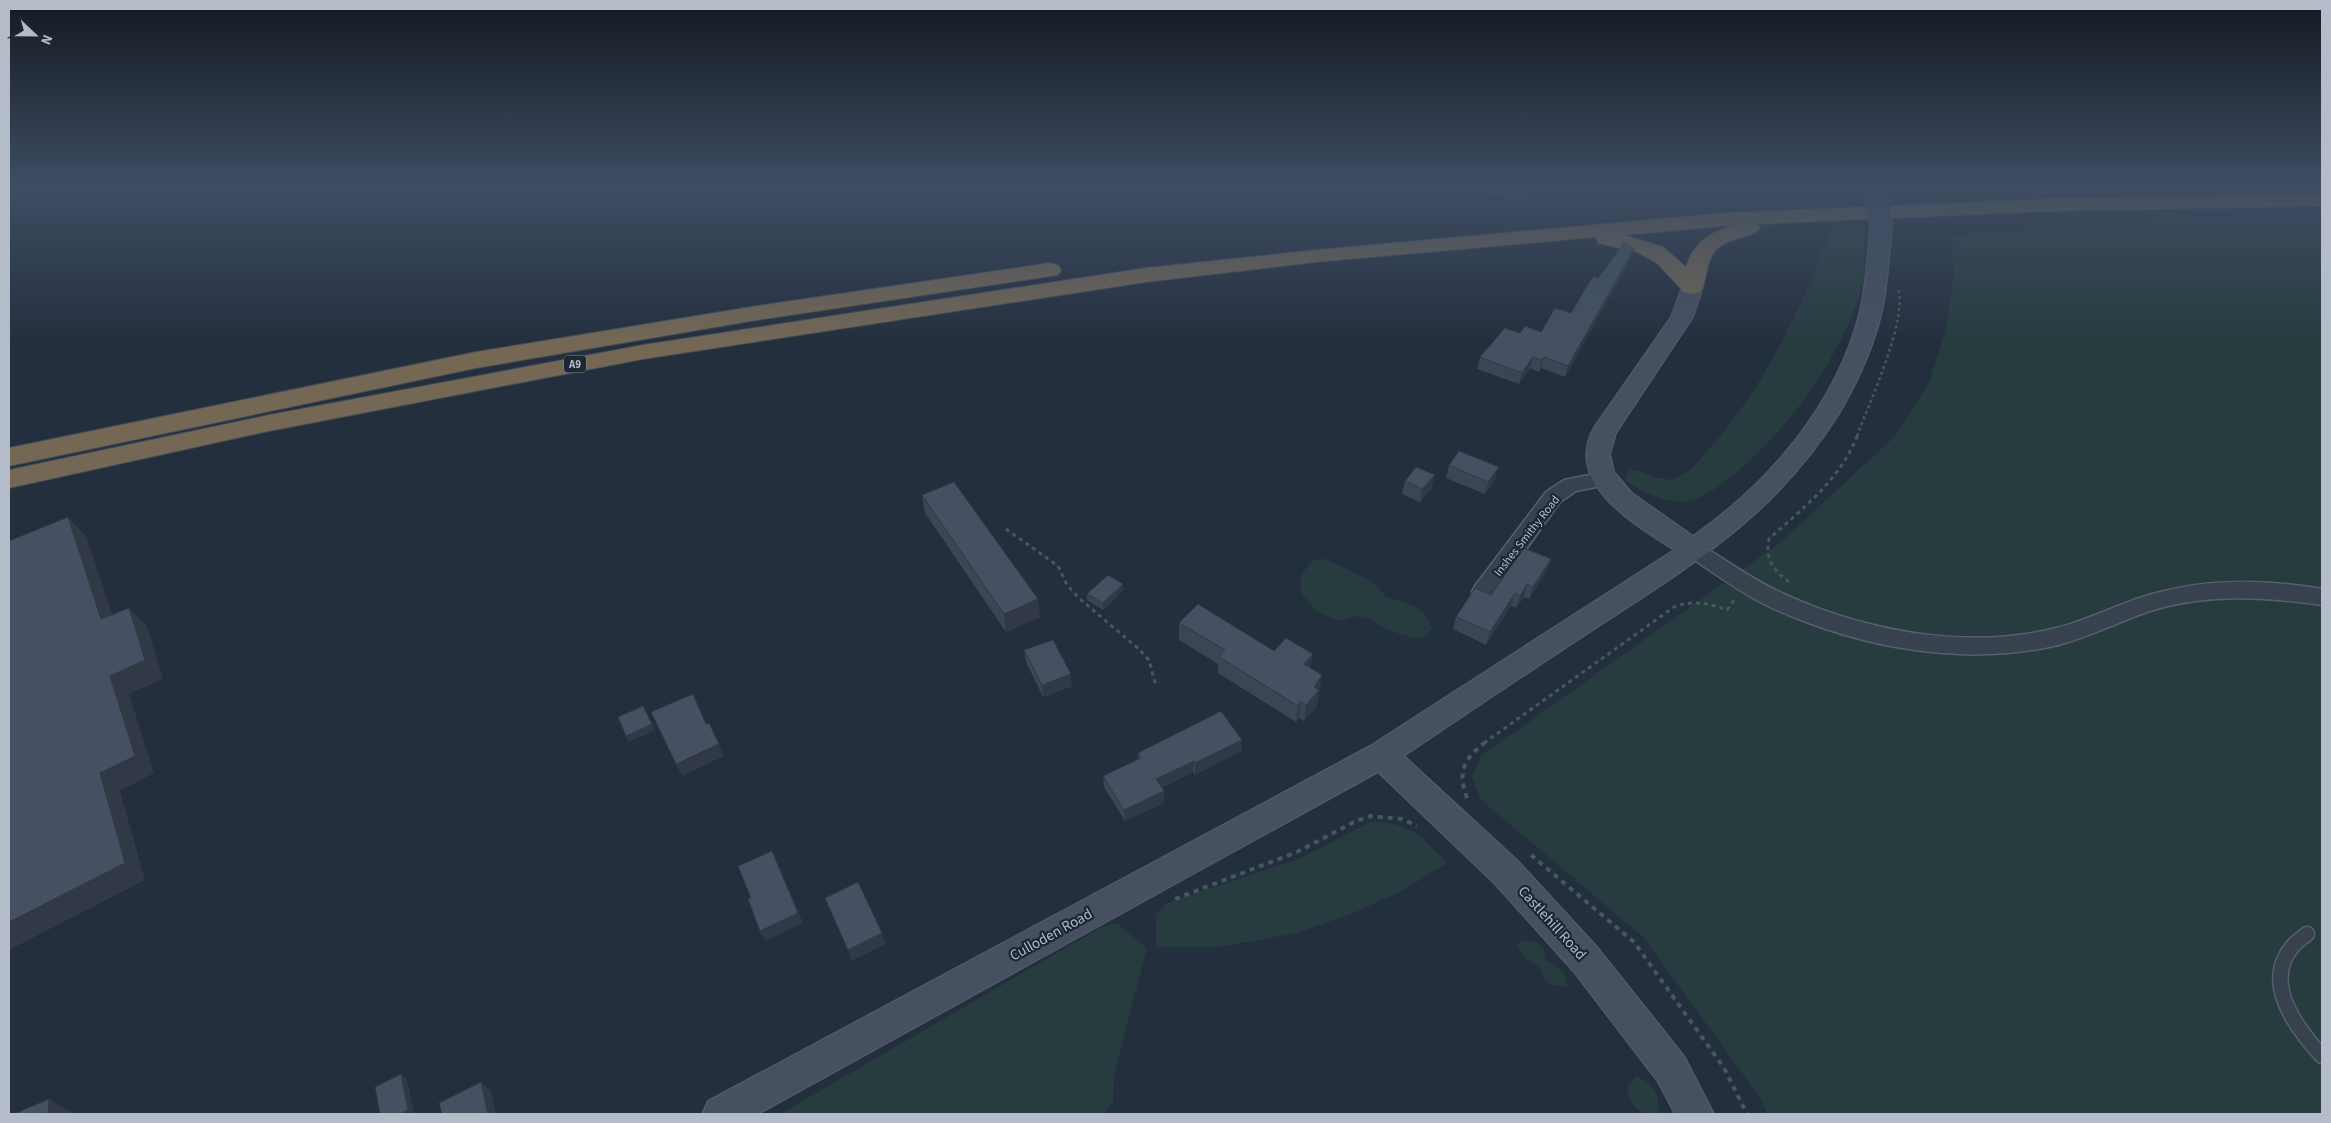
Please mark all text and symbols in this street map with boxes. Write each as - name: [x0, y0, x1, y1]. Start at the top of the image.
- north arrow: [10, 10, 60, 60]
- text: N: [35, 31, 57, 48]
- road number: A9: [564, 356, 586, 372]
- street label: Inshes Smithy Road: [1490, 492, 1564, 580]
- street label: Castlehill Road: [1513, 881, 1591, 965]
- street label: Culloden Road: [1006, 904, 1096, 966]

